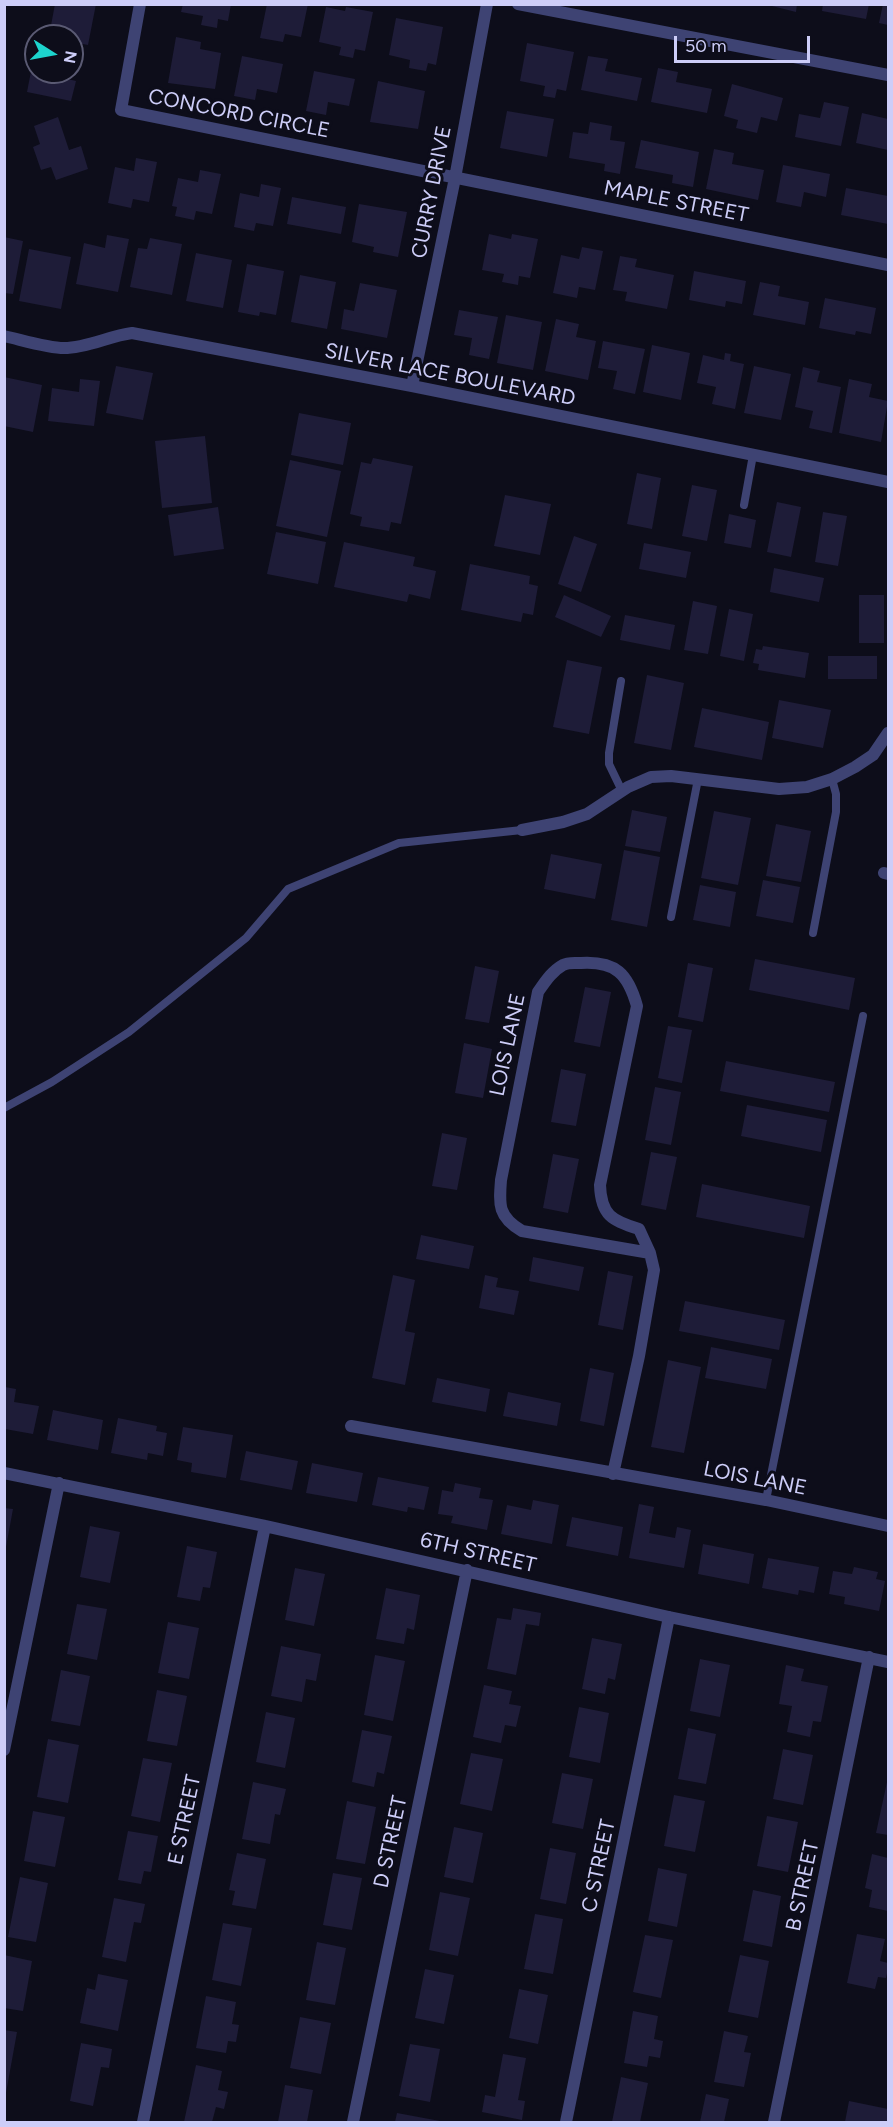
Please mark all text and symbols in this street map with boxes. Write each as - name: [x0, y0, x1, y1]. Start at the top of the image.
- north arrow: [24, 24, 84, 84]
- scale bar: [677, 24, 814, 62]
- text: 50 m: [685, 35, 727, 57]
- text: N: [60, 49, 81, 65]
- street label: CONCORD CIRCLE: [146, 84, 332, 144]
- street label: CURRY DRIVE: [407, 124, 457, 260]
- street label: MAPLE STREET: [602, 176, 750, 228]
- street label: SILVER LACE BOULEVARD: [322, 338, 578, 412]
- street label: LOIS LANE: [485, 991, 531, 1099]
- street label: LOIS LANE: [701, 1457, 809, 1501]
- street label: 6TH STREET: [417, 1527, 539, 1579]
- street label: E STREET: [163, 1773, 207, 1867]
- street label: D STREET: [369, 1794, 413, 1890]
- street label: C STREET: [577, 1817, 621, 1915]
- street label: B STREET: [781, 1838, 825, 1934]

